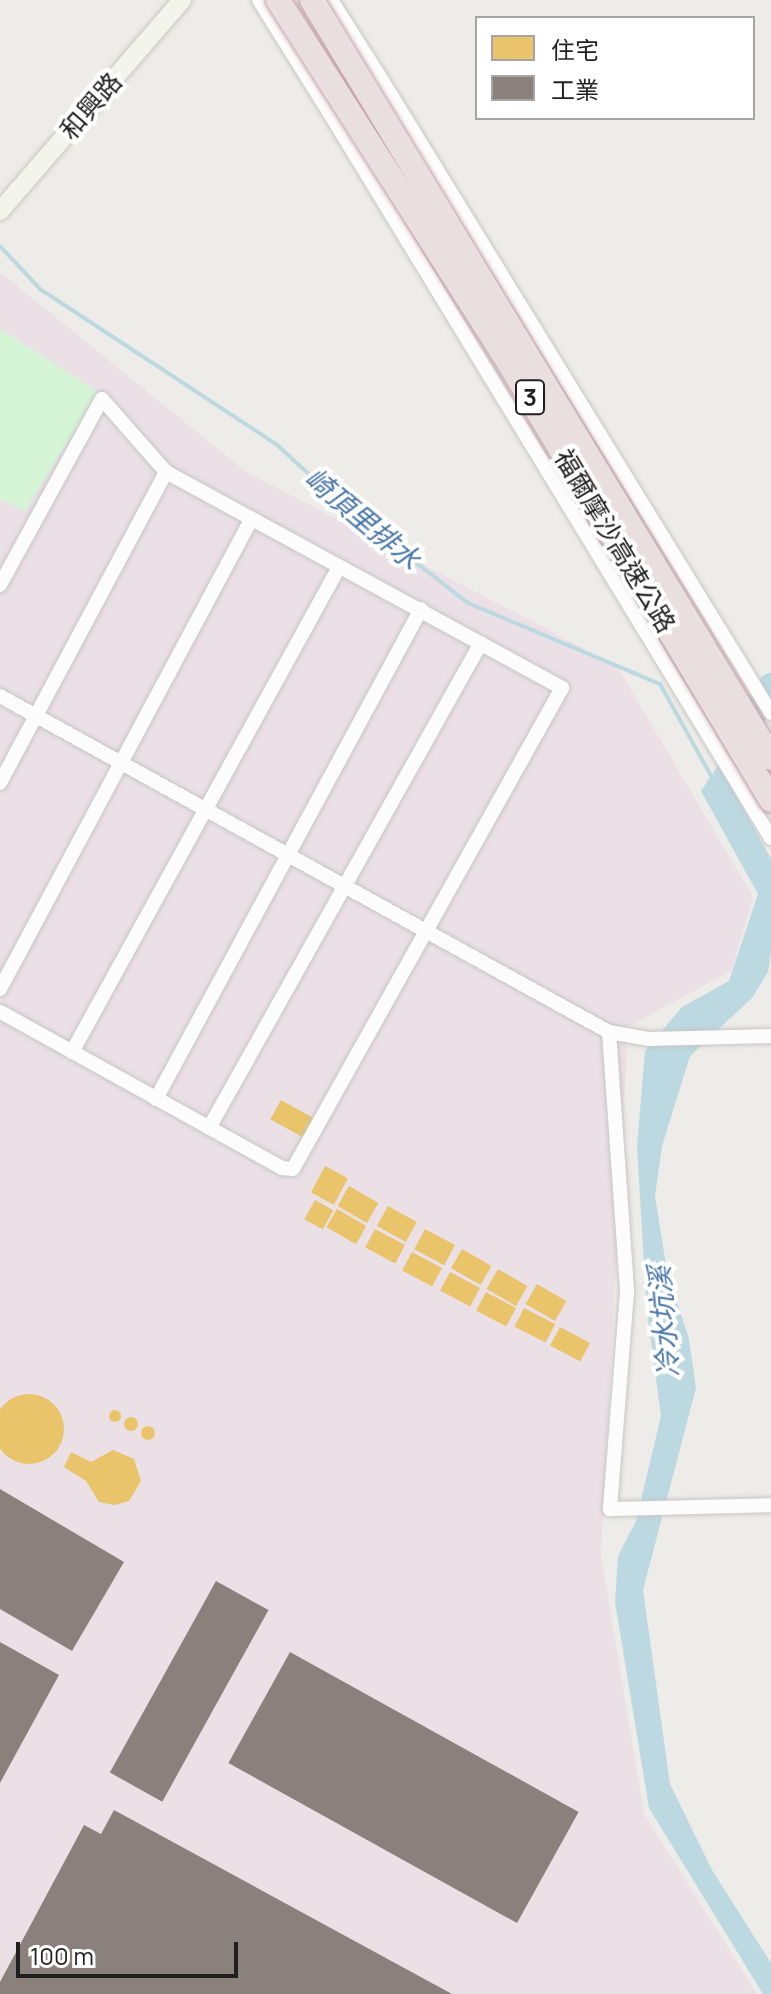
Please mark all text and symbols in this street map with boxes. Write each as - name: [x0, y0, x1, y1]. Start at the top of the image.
- legend: [475, 16, 755, 120]
- text: 住宅: [551, 33, 599, 66]
- street label: 和興路: [54, 66, 128, 146]
- text: 工業: [551, 73, 599, 106]
- road number: 3: [514, 377, 546, 417]
- street label: 福爾摩沙高速公路: [548, 444, 682, 638]
- water label: 崎頂里排水: [299, 460, 427, 576]
- water label: 冷水坑溪: [641, 1265, 685, 1379]
- scale bar: [20, 1926, 242, 1976]
- text: 100 m: [30, 1939, 94, 1972]

